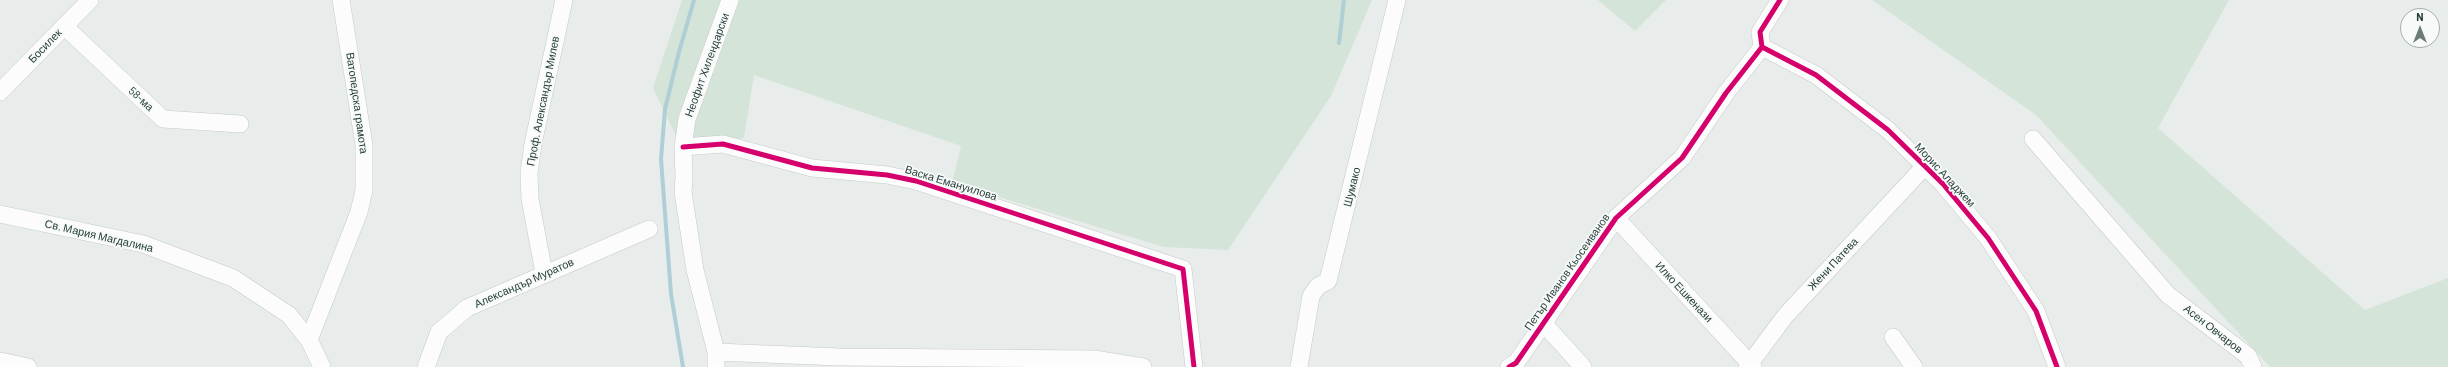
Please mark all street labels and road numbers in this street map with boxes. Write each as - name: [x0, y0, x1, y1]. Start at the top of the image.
- street label: Неофит Хилендарски: [682, 11, 732, 119]
- street label: Босилек: [26, 26, 64, 66]
- street label: Проф. Александър Милев: [524, 35, 562, 167]
- street label: Ватопедска грамота: [343, 52, 371, 154]
- street label: 58-ма: [126, 84, 156, 114]
- street label: Морис Аладжем: [1912, 140, 1978, 210]
- street label: Васка Емануилова: [903, 163, 999, 203]
- street label: Шумако: [1341, 166, 1363, 208]
- street label: Петър Иванов Кьосеиванов: [1522, 211, 1612, 333]
- street label: Св. Мария Магдалина: [43, 217, 155, 255]
- street label: Жени Патева: [1805, 235, 1861, 293]
- street label: Александър Муратов: [472, 255, 576, 311]
- street label: Илко Ешкенази: [1653, 259, 1715, 325]
- street label: Асен Овчаров: [2181, 302, 2245, 356]

